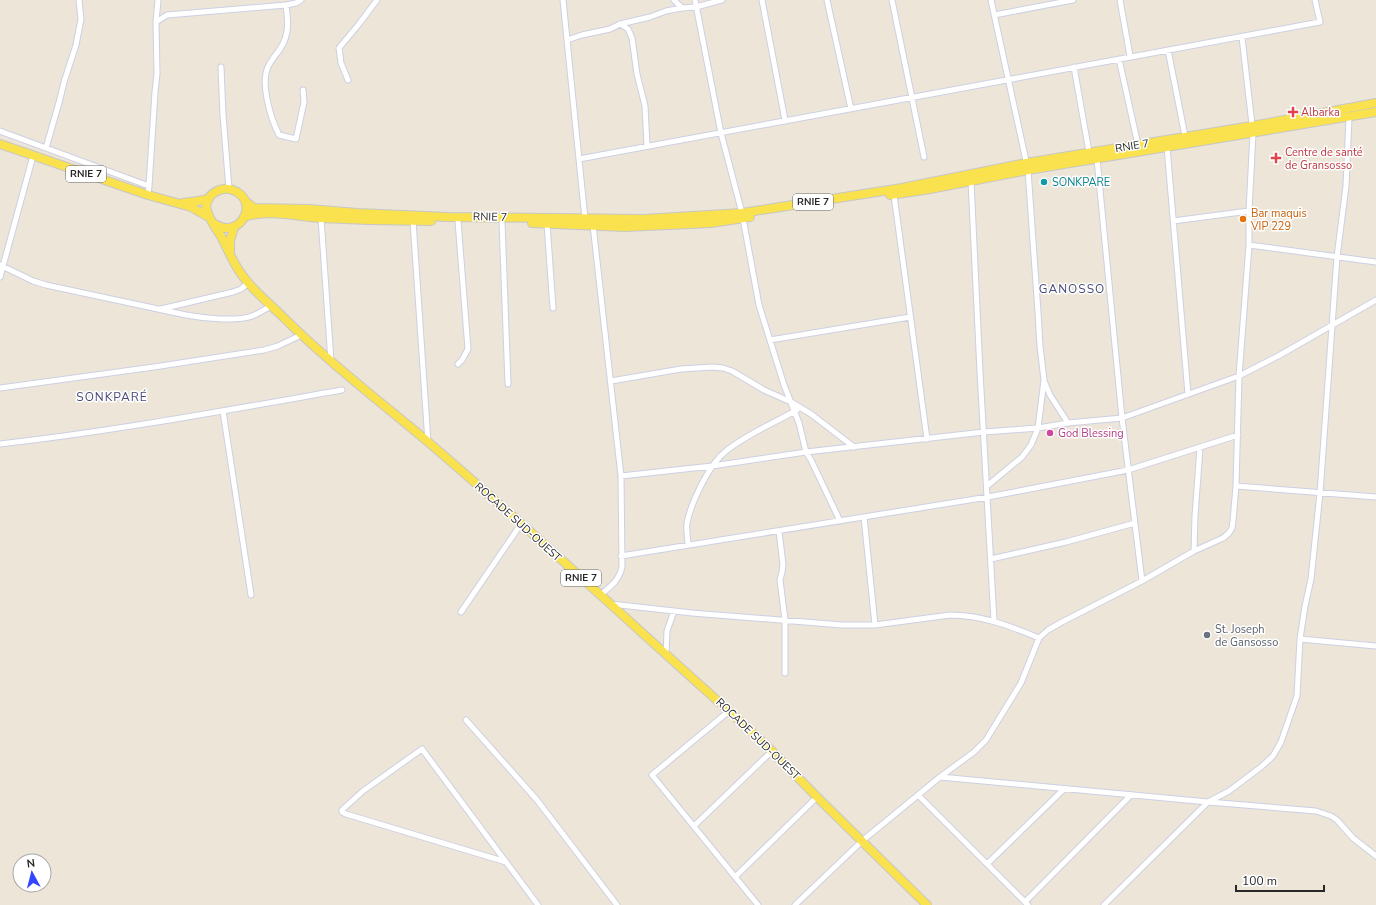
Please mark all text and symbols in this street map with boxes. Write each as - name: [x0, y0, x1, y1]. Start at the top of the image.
- place label: Albarka: [1301, 105, 1340, 120]
- marker: Albarka: [1288, 107, 1298, 117]
- street label: RNIE 7: [1114, 136, 1150, 156]
- place label: Centre de santé de Gransosso: [1285, 145, 1363, 173]
- marker: Centre de santé de Gransosso: [1270, 152, 1282, 164]
- road number: RNIE 7: [66, 166, 106, 182]
- place label: SONKPARE: [1052, 175, 1110, 190]
- marker: SONKPARE: [1039, 177, 1049, 187]
- road number: RNIE 7: [793, 194, 833, 210]
- place label: Bar maquis VIP 229: [1250, 206, 1307, 234]
- street label: RNIE 7: [473, 209, 507, 225]
- marker: Bar maquis VIP 229: [1238, 214, 1248, 224]
- district label: GANOSSO: [1039, 281, 1105, 297]
- district label: SONKPARÉ: [76, 389, 148, 405]
- place label: God Blessing: [1058, 426, 1124, 441]
- marker: God Blessing: [1045, 428, 1055, 438]
- street label: ROCADE SUD-OUEST: [471, 479, 565, 565]
- road number: RNIE 7: [561, 570, 601, 586]
- place label: St. Joseph de Gansosso: [1215, 622, 1278, 650]
- marker: St. Joseph de Gansosso: [1202, 630, 1212, 640]
- street label: ROCADE SUD-OUEST: [713, 695, 804, 784]
- north arrow: [12, 853, 52, 893]
- text: N: [26, 856, 36, 872]
- scale bar: [1236, 867, 1324, 893]
- text: 100 m: [1242, 873, 1277, 889]

